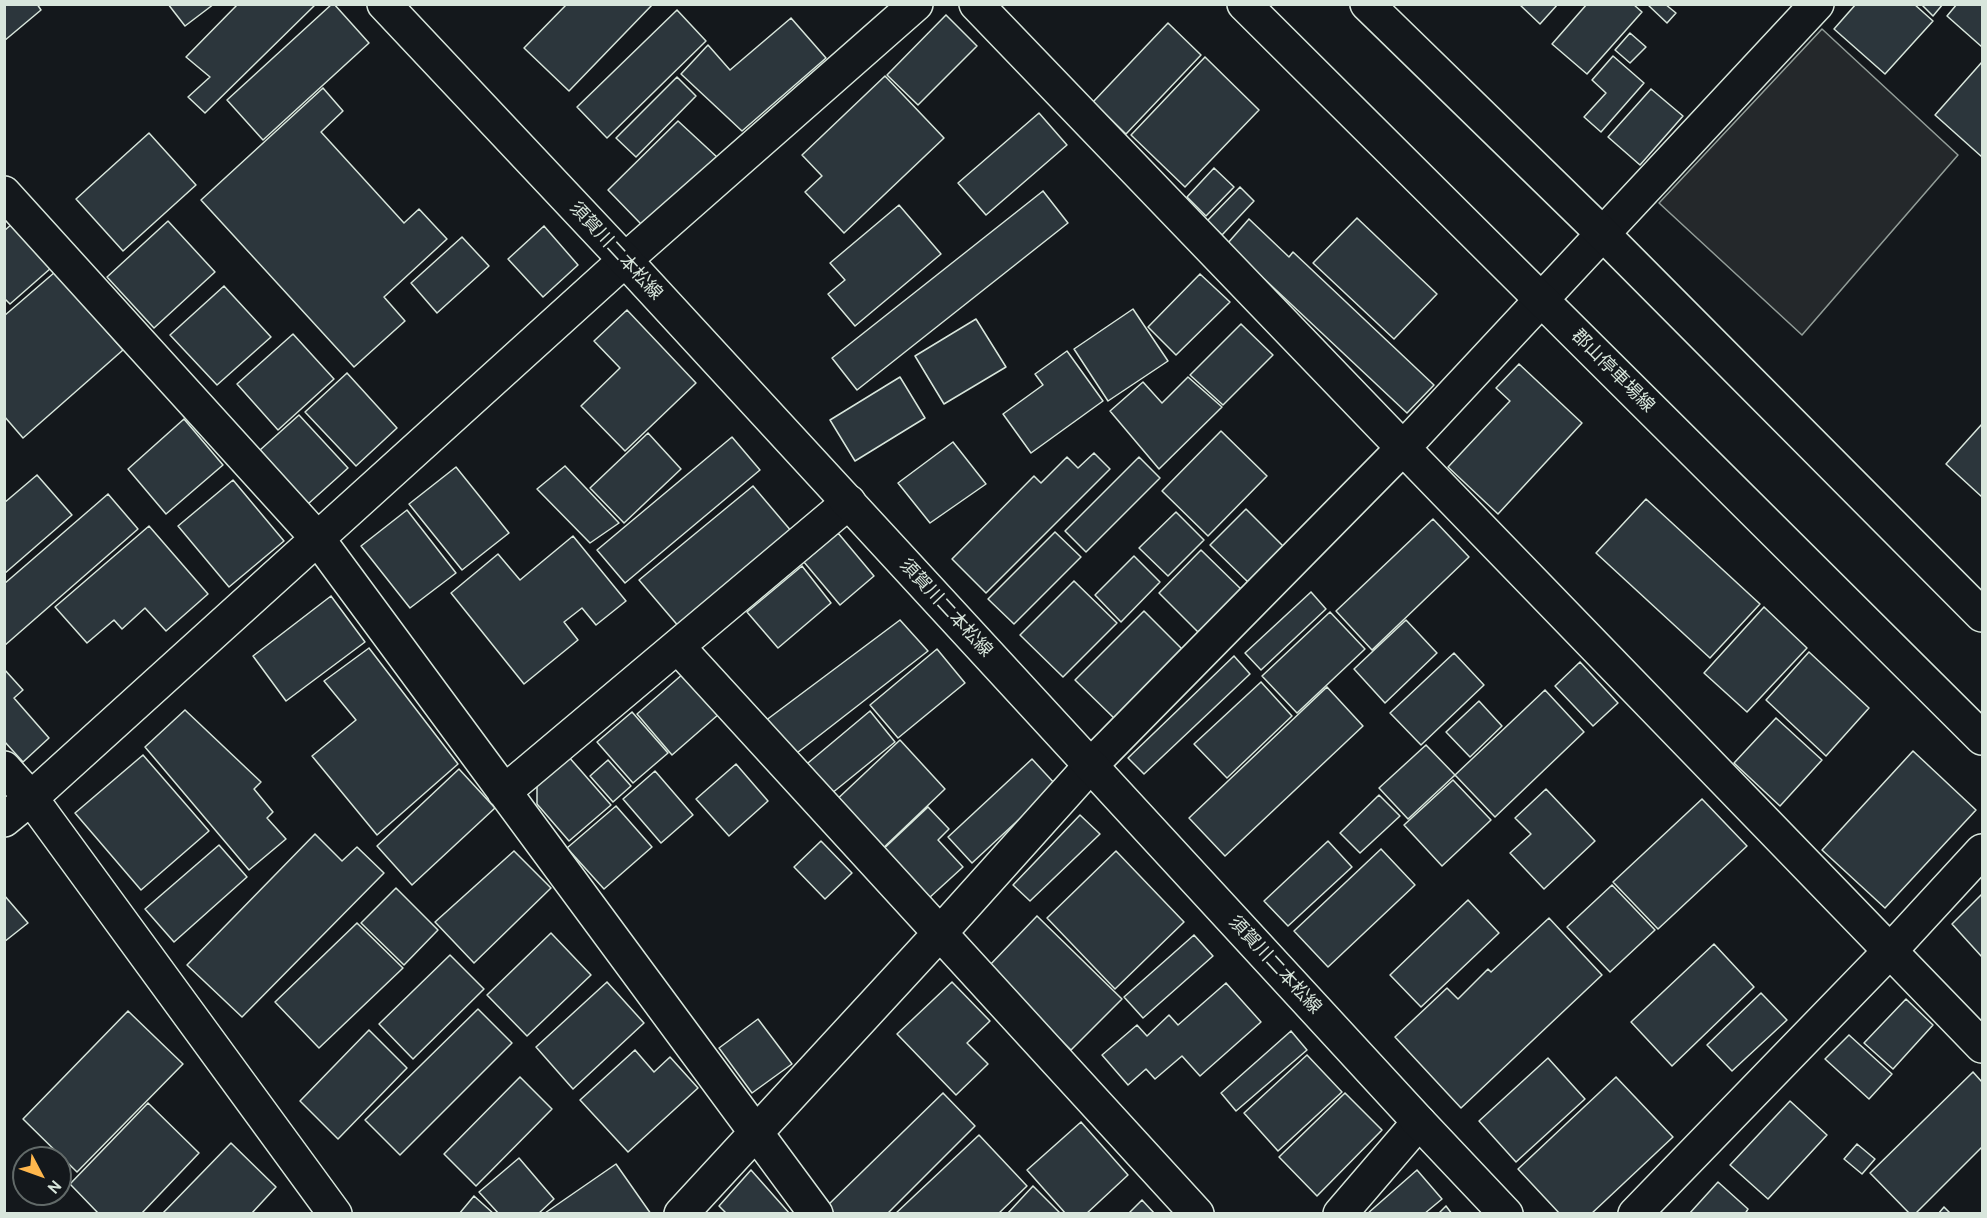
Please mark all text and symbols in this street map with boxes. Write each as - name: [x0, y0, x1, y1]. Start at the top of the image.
- street label: 須賀川二本松線: [565, 198, 667, 304]
- street label: 郡山停車場線: [1567, 325, 1659, 417]
- street label: 須賀川二本松線: [895, 555, 997, 661]
- street label: 須賀川二本松線: [1224, 912, 1326, 1018]
- north arrow: [12, 1146, 72, 1206]
- text: N: [44, 1176, 65, 1197]

